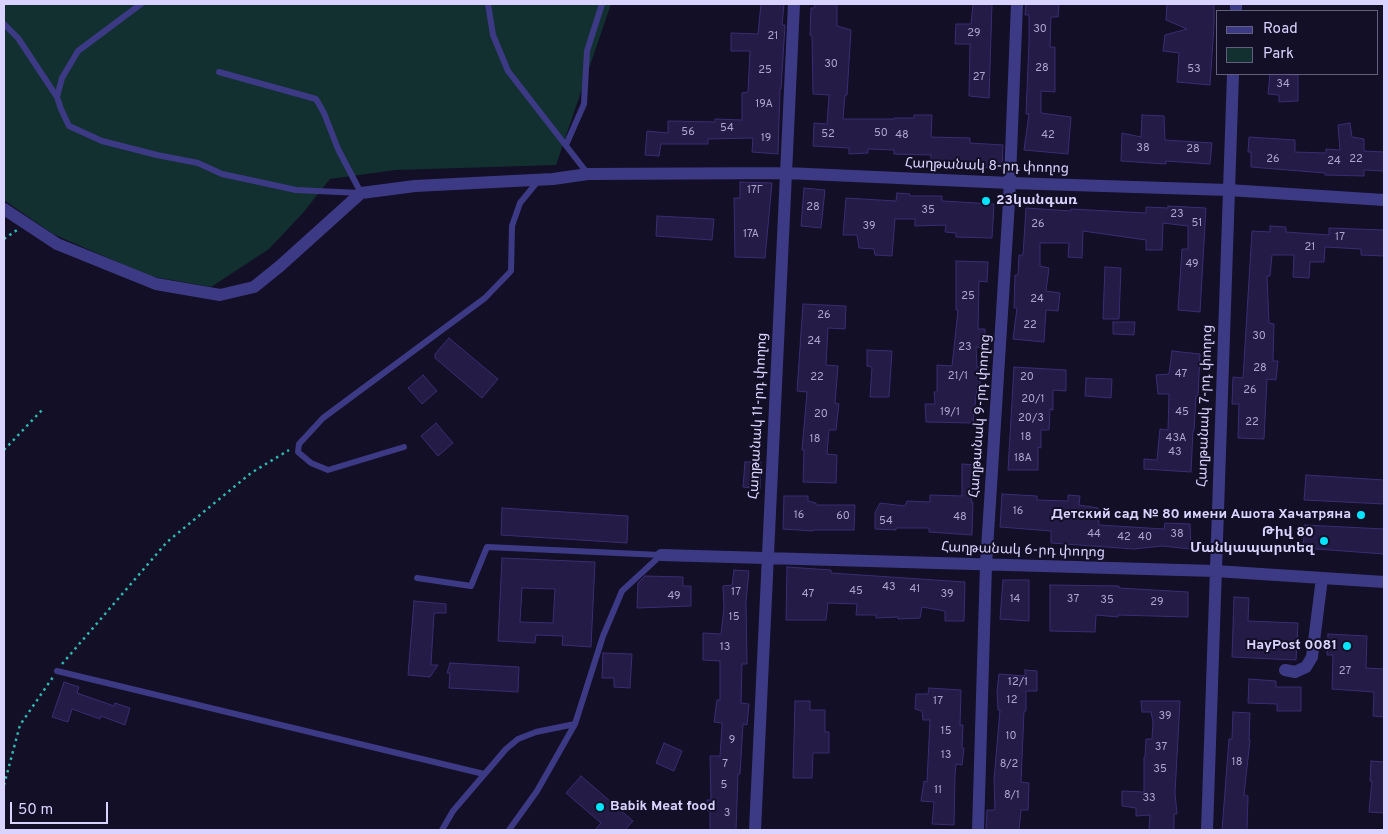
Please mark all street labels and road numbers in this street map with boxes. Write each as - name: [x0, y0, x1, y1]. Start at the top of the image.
- street label: Հաղթանակ 8-րդ փողոց: [905, 156, 1069, 178]
- street label: Հաղթանակ 7-րդ փողոց: [1195, 325, 1217, 487]
- street label: Հաղթանակ 11-րդ փողոց: [746, 332, 772, 500]
- street label: Հաղթանակ 9-րդ փողոց: [967, 334, 995, 498]
- street label: Հաղթանակ 6-րդ փողոց: [941, 540, 1105, 562]

